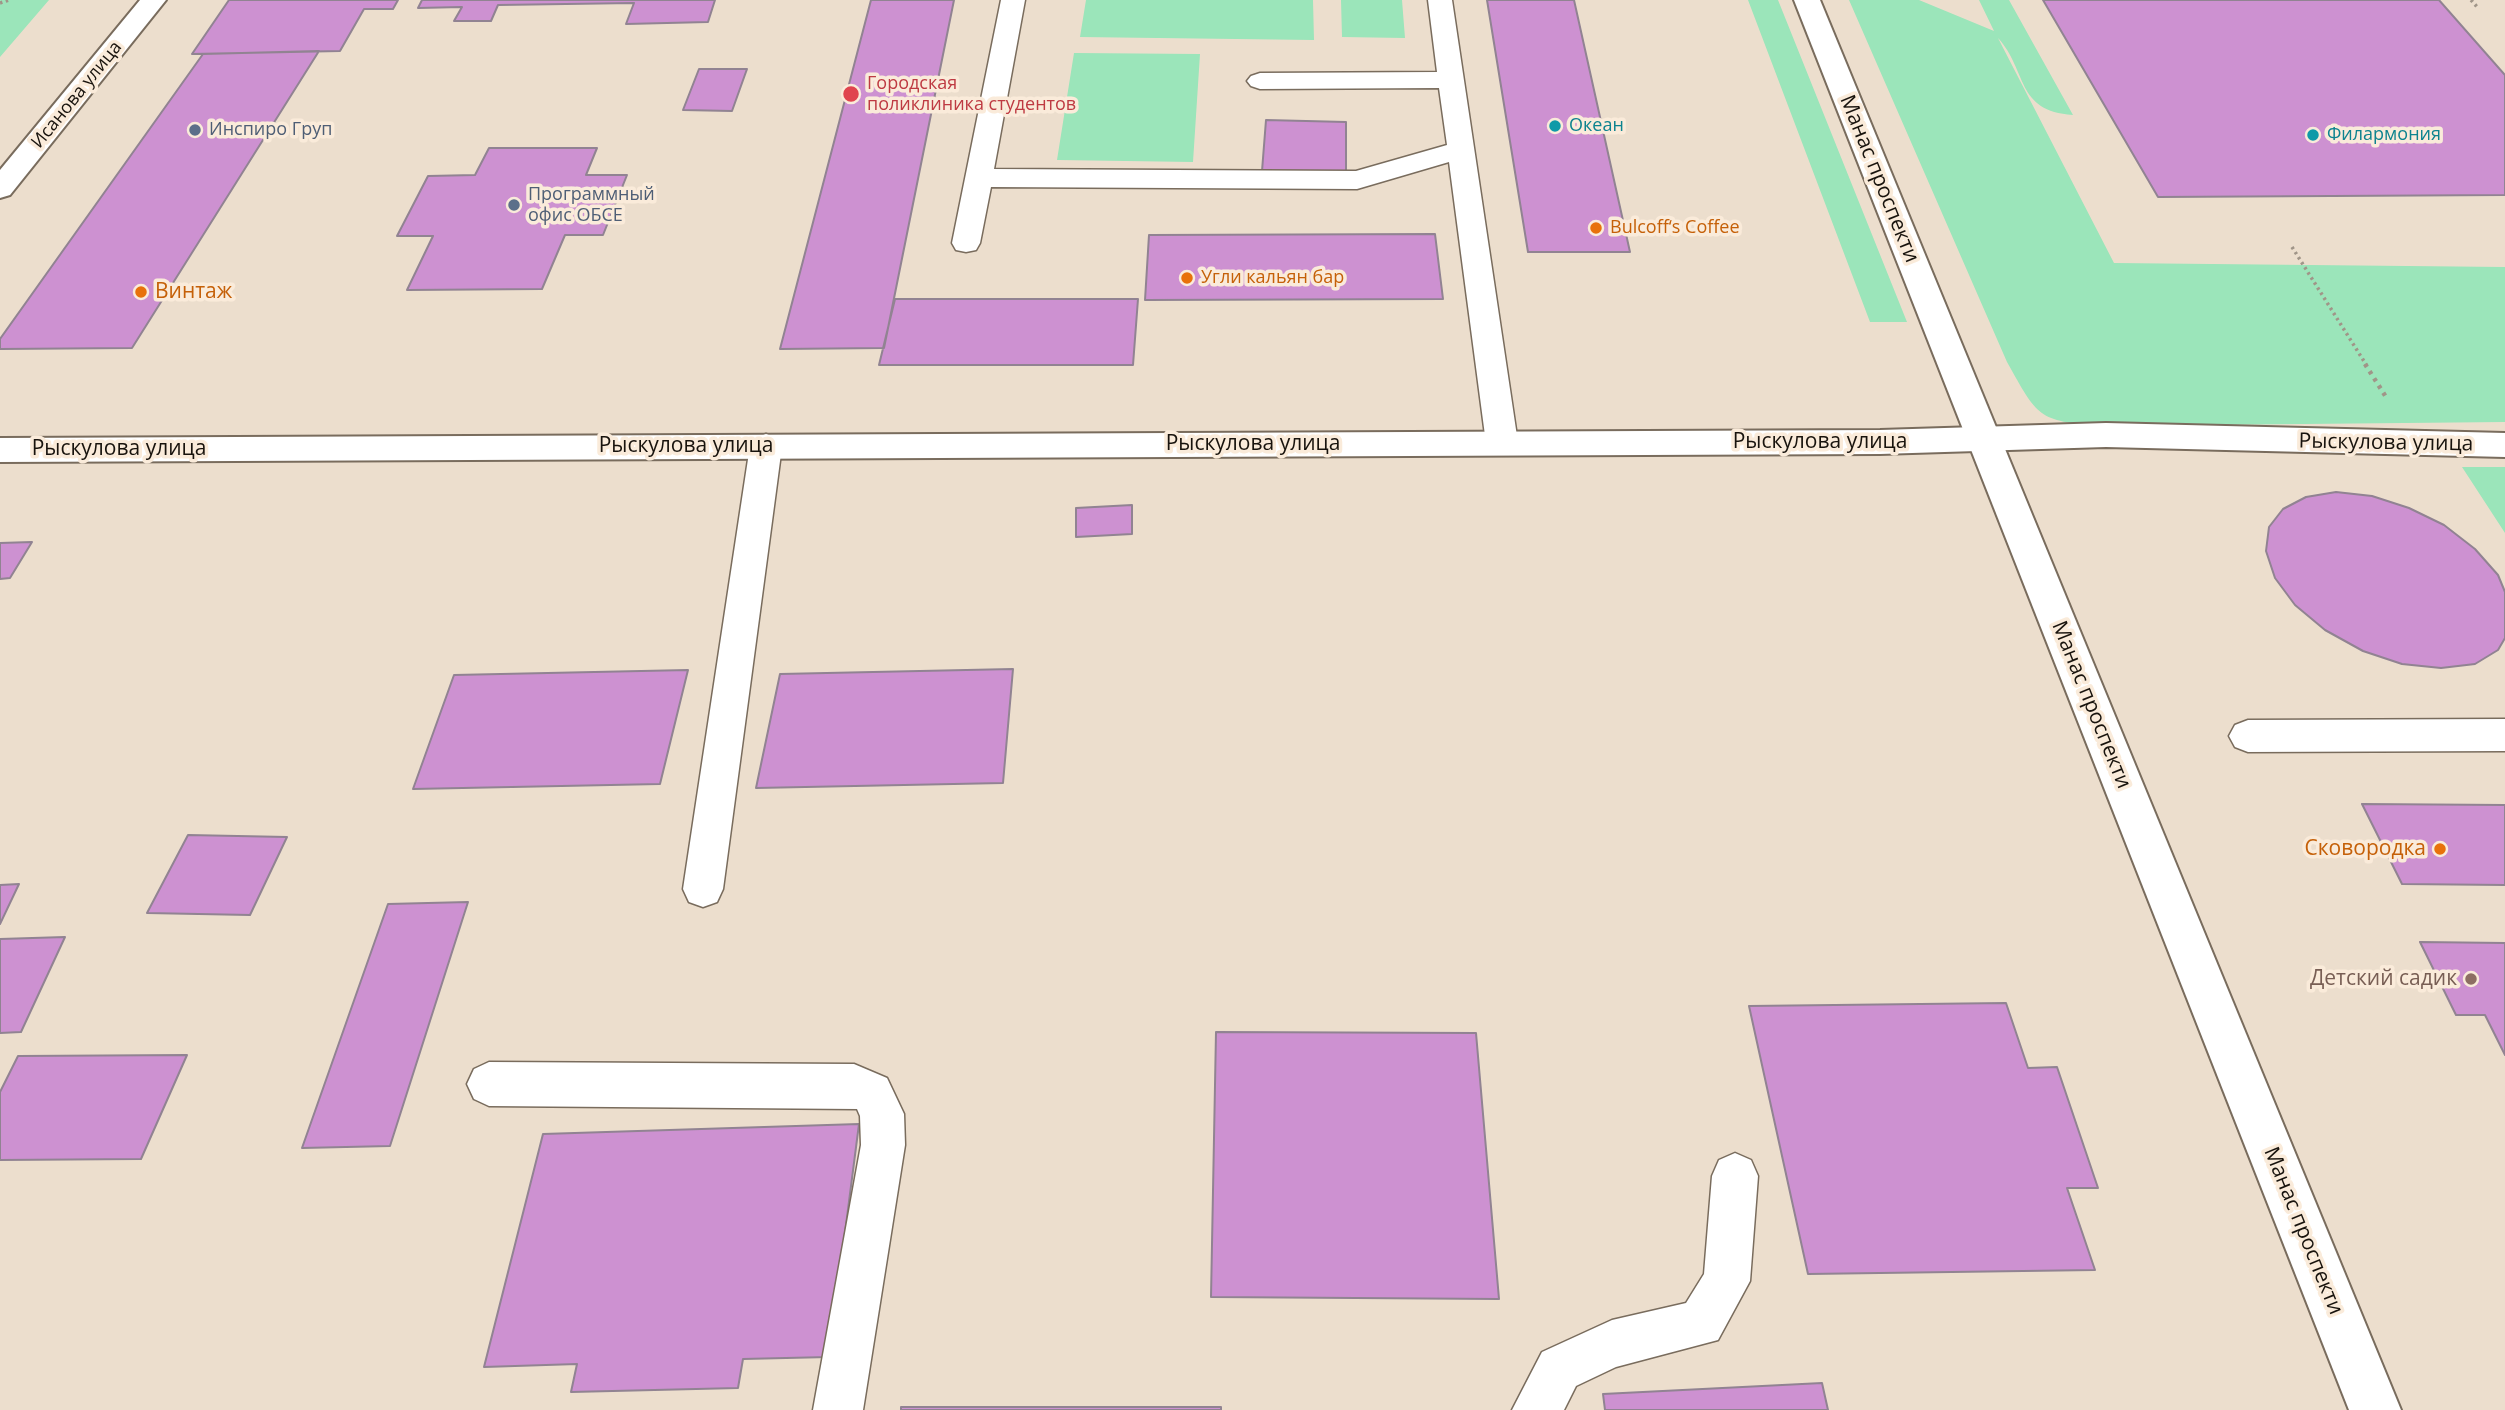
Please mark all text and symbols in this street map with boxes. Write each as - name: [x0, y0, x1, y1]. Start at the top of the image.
- street label: Исанова улица: [27, 37, 127, 153]
- place label: Городская поликлиника студентов: [867, 73, 1076, 116]
- marker: Городская поликлиника студентов: [841, 84, 861, 104]
- street label: Манас проспекти: [1834, 92, 1924, 266]
- place label: Океан: [1569, 115, 1624, 137]
- marker: Океан: [1547, 118, 1563, 134]
- place label: Инспиро Груп: [209, 119, 332, 141]
- marker: Инспиро Груп: [187, 122, 203, 138]
- place label: Филармония: [2327, 124, 2441, 146]
- marker: Филармония: [2305, 127, 2321, 143]
- place label: Программный офис ОБСЕ: [528, 184, 655, 227]
- marker: Программный офис ОБСЕ: [506, 197, 522, 213]
- place label: Bulcoff‘s Coffee: [1610, 217, 1740, 239]
- marker: Bulcoff‘s Coffee: [1588, 220, 1604, 236]
- place label: Угли кальян бар: [1201, 267, 1344, 289]
- marker: Угли кальян бар: [1179, 270, 1195, 286]
- place label: Винтаж: [155, 279, 232, 305]
- marker: Винтаж: [133, 284, 149, 300]
- street label: Рыскулова улица: [1733, 429, 1907, 455]
- street label: Рыскулова улица: [2298, 429, 2474, 457]
- street label: Рыскулова улица: [1166, 431, 1340, 457]
- street label: Рыскулова улица: [599, 433, 773, 459]
- street label: Рыскулова улица: [32, 436, 206, 462]
- street label: Манас проспекти: [2046, 618, 2136, 792]
- place label: Сковородка: [2305, 836, 2426, 862]
- marker: Сковородка: [2432, 841, 2448, 857]
- place label: Детский садик: [2310, 966, 2457, 992]
- marker: Детский садик: [2463, 971, 2479, 987]
- street label: Манас проспекти: [2258, 1144, 2348, 1318]

